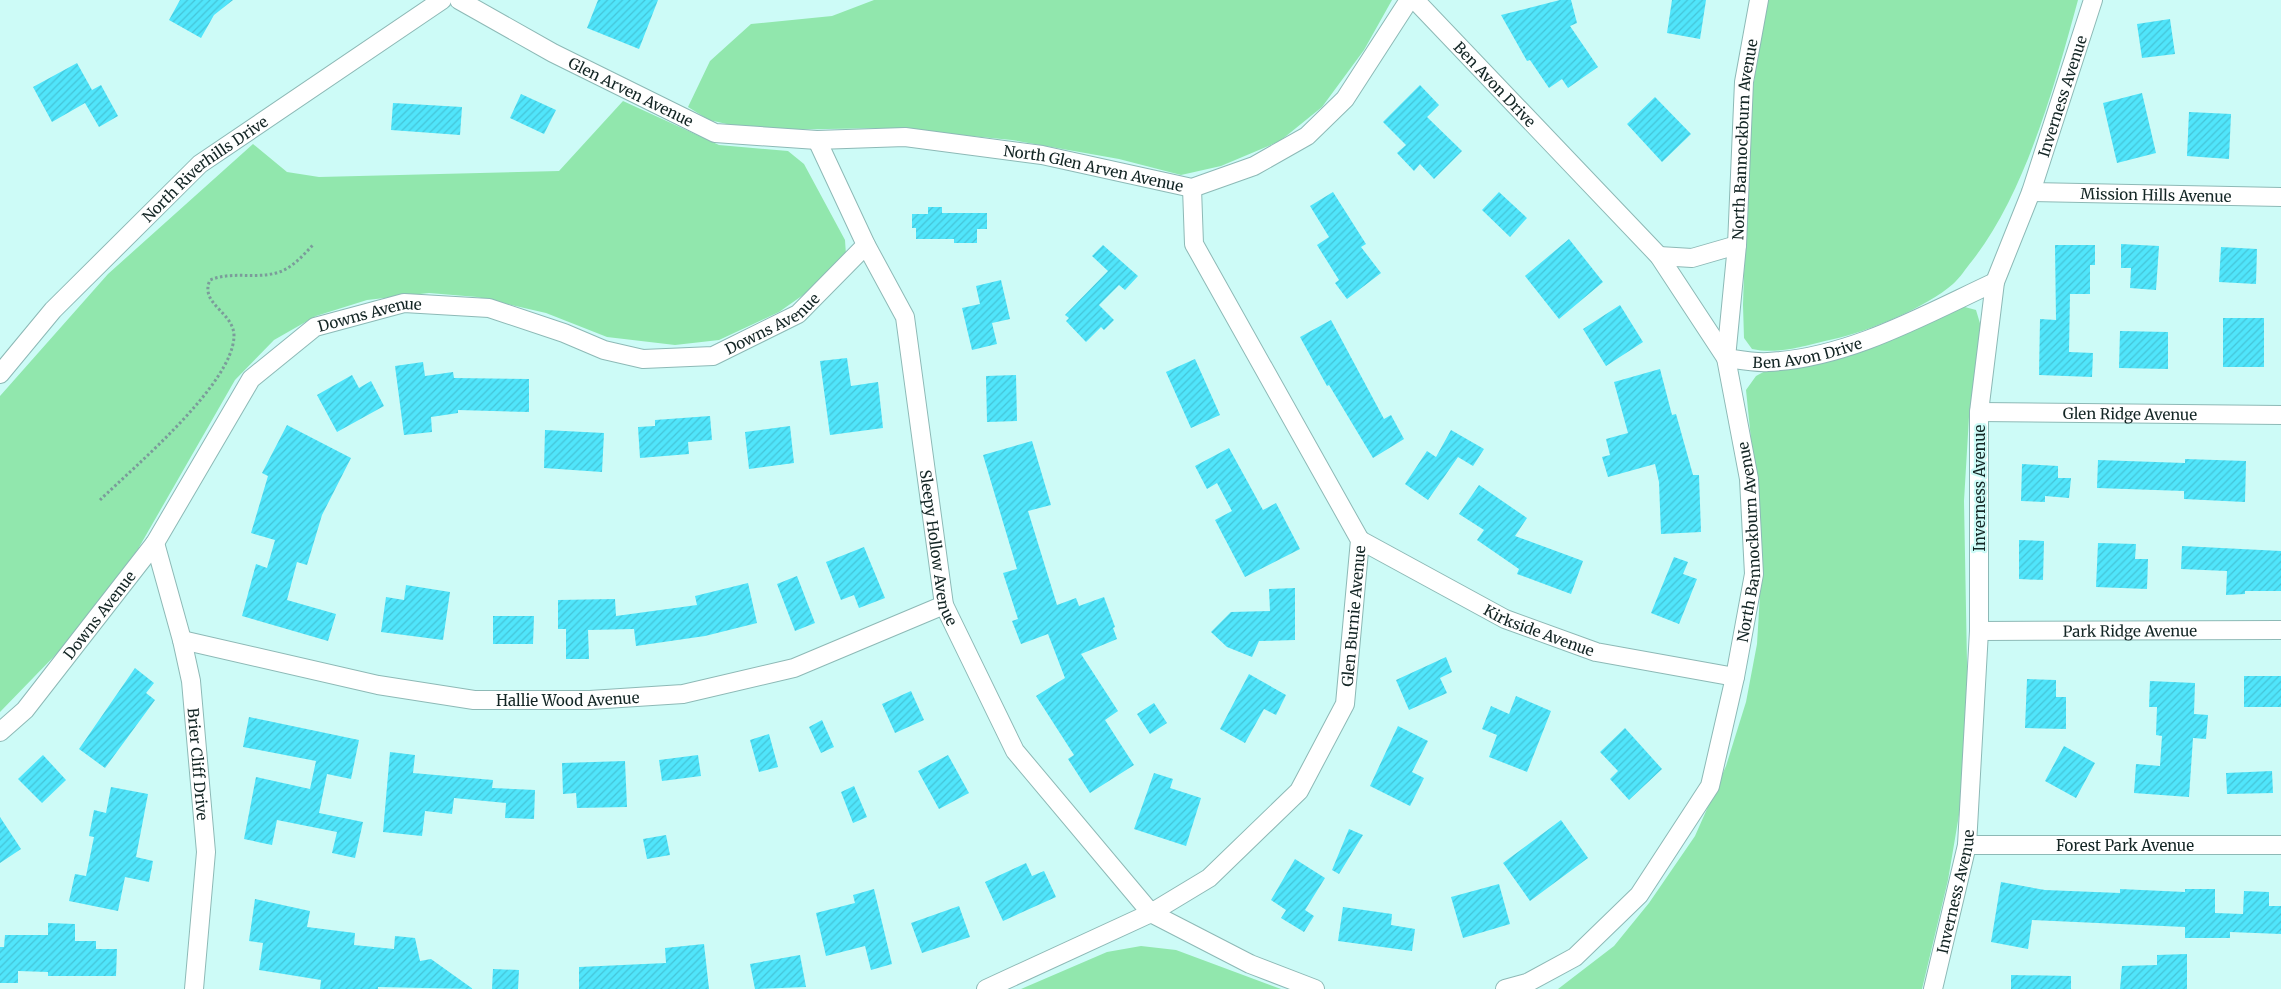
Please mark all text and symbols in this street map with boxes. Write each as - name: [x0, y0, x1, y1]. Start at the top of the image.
- street label: Inverness Avenue: [2033, 33, 2091, 159]
- street label: Ben Avon Drive: [1450, 37, 1540, 131]
- street label: North Bannockburn Avenue: [1728, 37, 1761, 240]
- street label: Glen Arven Avenue: [565, 53, 697, 130]
- street label: North Riverhills Drive: [138, 111, 271, 226]
- street label: North Glen Arven Avenue: [1002, 141, 1185, 195]
- street label: Mission Hills Avenue: [2080, 183, 2232, 206]
- street label: Downs Avenue: [722, 289, 823, 358]
- street label: Downs Avenue: [316, 294, 422, 335]
- street label: Ben Avon Drive: [1752, 333, 1864, 372]
- street label: Glen Ridge Avenue: [2063, 403, 2197, 424]
- street label: Inverness Avenue: [1970, 424, 1989, 551]
- street label: North Bannockburn Avenue: [1732, 440, 1764, 644]
- street label: Sleepy Hollow Avenue: [916, 468, 962, 629]
- street label: Glen Burnie Avenue: [1337, 544, 1369, 687]
- street label: Downs Avenue: [59, 567, 140, 663]
- street label: Kirkside Avenue: [1481, 600, 1597, 660]
- street label: Park Ridge Avenue: [2063, 621, 2197, 640]
- street label: Hallie Wood Avenue: [496, 687, 640, 710]
- street label: Brier Cliff Drive: [184, 707, 213, 821]
- street label: Inverness Avenue: [1932, 829, 1977, 956]
- street label: Forest Park Avenue: [2056, 836, 2194, 855]

